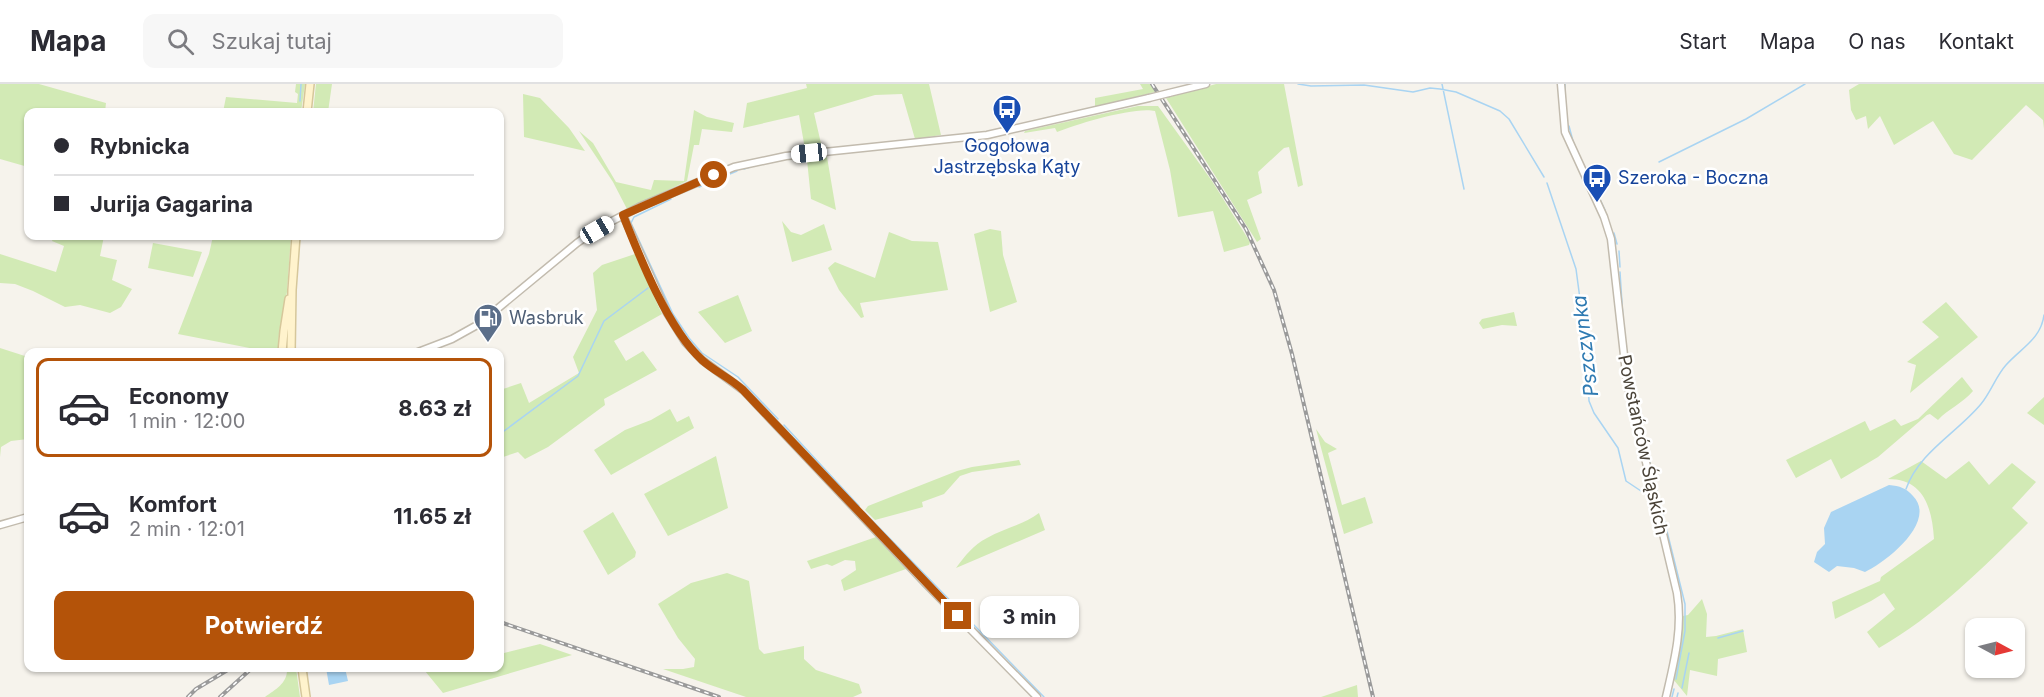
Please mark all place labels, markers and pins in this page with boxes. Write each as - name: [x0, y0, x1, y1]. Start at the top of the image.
- bus stop icon: Gogołowa Jastrzębska Kąty: [991, 93, 1023, 135]
- place label: Gogołowa Jastrzębska Kąty: [934, 135, 1080, 177]
- bus stop icon: Szeroka - Boczna: [1581, 162, 1613, 204]
- place label: Szeroka - Boczna: [1618, 167, 1769, 188]
- fuel station icon: Wasbruk: [472, 302, 504, 344]
- place label: Wasbruk: [509, 307, 584, 328]

